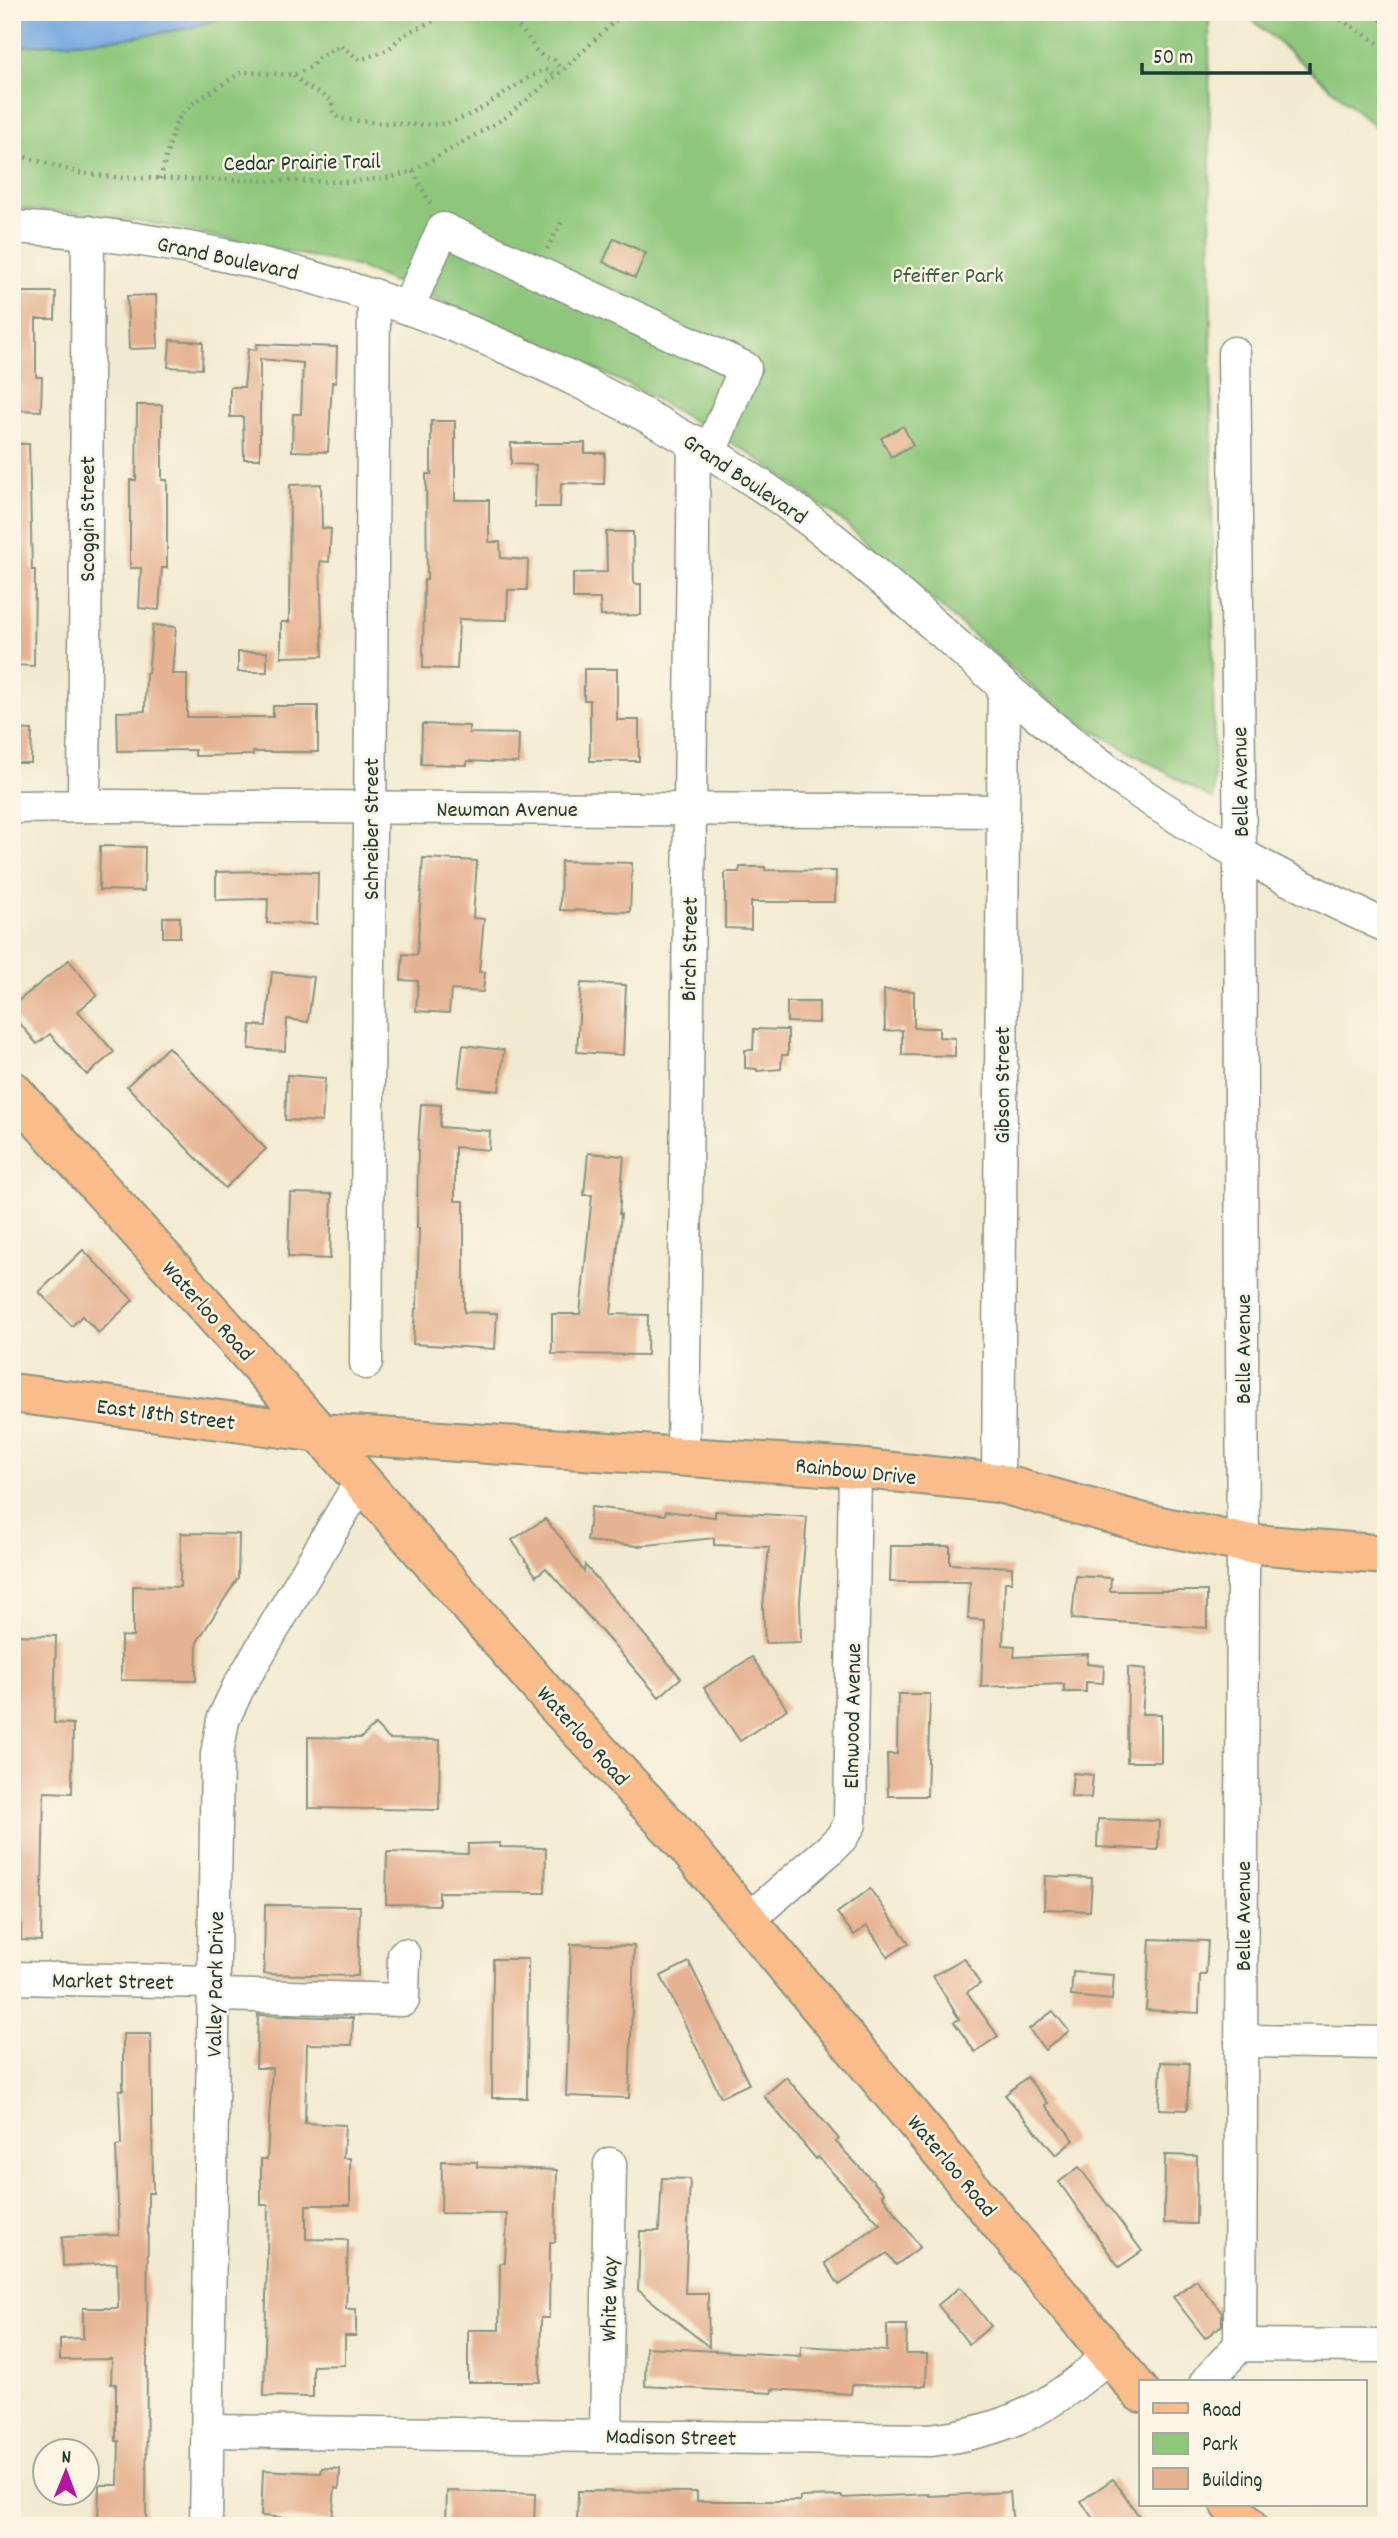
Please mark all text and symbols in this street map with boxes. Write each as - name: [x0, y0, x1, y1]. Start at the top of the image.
- scale bar: [1142, 32, 1310, 76]
- text: 50 m: [1153, 44, 1193, 74]
- street label: Cedar Prairie Trail: [223, 147, 381, 182]
- street label: Grand Boulevard: [153, 229, 301, 292]
- park label: Pfeiffer Park: [892, 261, 1004, 294]
- street label: Grand Boulevard: [675, 427, 813, 535]
- street label: Scoggin Street: [73, 456, 106, 582]
- street label: Belle Avenue: [1225, 727, 1260, 837]
- street label: Schreiber Street: [357, 758, 390, 900]
- street label: Newman Avenue: [436, 795, 578, 828]
- street label: Birch Street: [674, 896, 709, 1002]
- street label: Gibson Street: [988, 1026, 1021, 1144]
- street label: Waterloo Road: [152, 1255, 261, 1370]
- street label: Belle Avenue: [1229, 1294, 1262, 1404]
- street label: East 18th Street: [95, 1392, 237, 1441]
- street label: Rainbow Drive: [794, 1451, 918, 1496]
- street label: Elmwood Avenue: [837, 1643, 872, 1789]
- street label: Waterloo Road: [527, 1680, 636, 1795]
- street label: Belle Avenue: [1229, 1861, 1262, 1971]
- street label: Valley Park Drive: [200, 1911, 235, 2057]
- street label: Market Street: [52, 1966, 174, 2001]
- street label: Waterloo Road: [897, 2109, 1003, 2226]
- street label: White Way: [594, 2256, 629, 2342]
- legend: [1139, 2380, 1366, 2506]
- text: Road: [1202, 2397, 1241, 2427]
- street label: Madison Street: [605, 2422, 737, 2457]
- text: Park: [1202, 2431, 1238, 2461]
- north arrow: [32, 2436, 102, 2506]
- text: N: [61, 2445, 71, 2472]
- text: Building: [1202, 2467, 1262, 2497]

